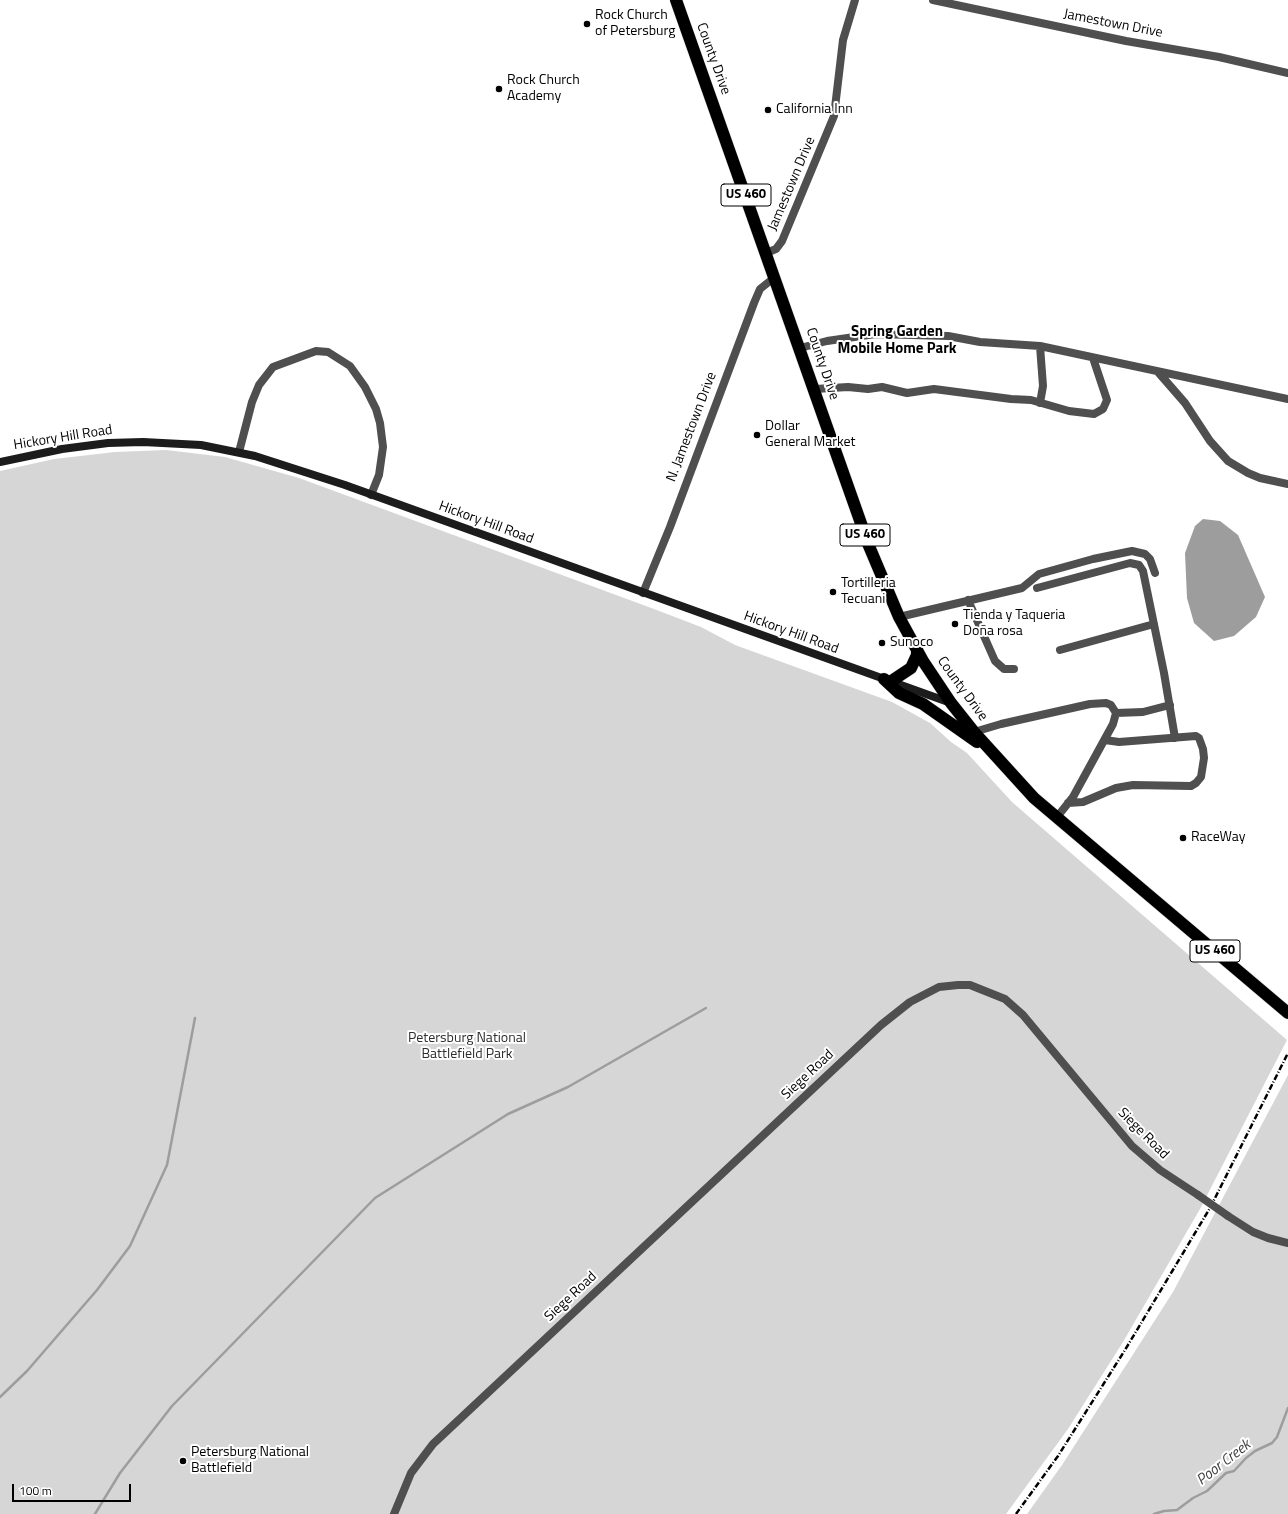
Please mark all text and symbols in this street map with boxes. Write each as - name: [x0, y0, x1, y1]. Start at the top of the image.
- street label: Jamestown Drive: [1062, 6, 1164, 42]
- place label: Rock Church of Petersburg: [595, 8, 675, 40]
- marker: Rock Church of Petersburg: [582, 19, 592, 29]
- street label: County Drive: [692, 21, 734, 97]
- place label: Rock Church Academy: [507, 73, 580, 106]
- marker: Rock Church Academy: [494, 84, 504, 94]
- place label: California Inn: [776, 102, 853, 118]
- marker: California Inn: [763, 105, 773, 115]
- street label: Jamestown Drive: [765, 134, 819, 234]
- road number: US 460: [721, 184, 771, 206]
- district label: Spring Garden Mobile Home Park: [837, 323, 957, 358]
- street label: County Drive: [802, 326, 842, 402]
- street label: N. Jamestown Drive: [663, 370, 721, 484]
- place label: Dollar General Market: [765, 419, 856, 452]
- street label: Hickory Hill Road: [13, 422, 113, 454]
- marker: Dollar General Market: [752, 430, 762, 440]
- street label: Hickory Hill Road: [436, 498, 536, 548]
- road number: US 460: [840, 524, 890, 546]
- place label: Tortilleria Tecuani: [841, 576, 896, 608]
- marker: Tortilleria Tecuani: [828, 587, 838, 597]
- street label: Hickory Hill Road: [741, 608, 841, 658]
- place label: Tienda y Taqueria Doña rosa: [963, 608, 1065, 640]
- marker: Tienda y Taqueria Doña rosa: [950, 619, 960, 629]
- place label: Sunoco: [890, 635, 933, 651]
- marker: Sunoco: [877, 638, 887, 648]
- street label: County Drive: [933, 654, 991, 724]
- place label: RaceWay: [1191, 830, 1245, 846]
- marker: RaceWay: [1178, 833, 1188, 843]
- road number: US 460: [1190, 940, 1240, 962]
- park label: Petersburg National Battlefield Park: [408, 1031, 526, 1064]
- street label: Siege Road: [778, 1047, 838, 1103]
- street label: Siege Road: [1114, 1105, 1172, 1163]
- street label: Siege Road: [541, 1269, 601, 1325]
- water label: Poor Creek: [1193, 1436, 1255, 1490]
- place label: Petersburg National Battlefield: [191, 1445, 309, 1478]
- marker: Petersburg National Battlefield: [178, 1456, 188, 1466]
- scale bar: [14, 1476, 133, 1502]
- text: 100 m: [19, 1481, 52, 1500]

